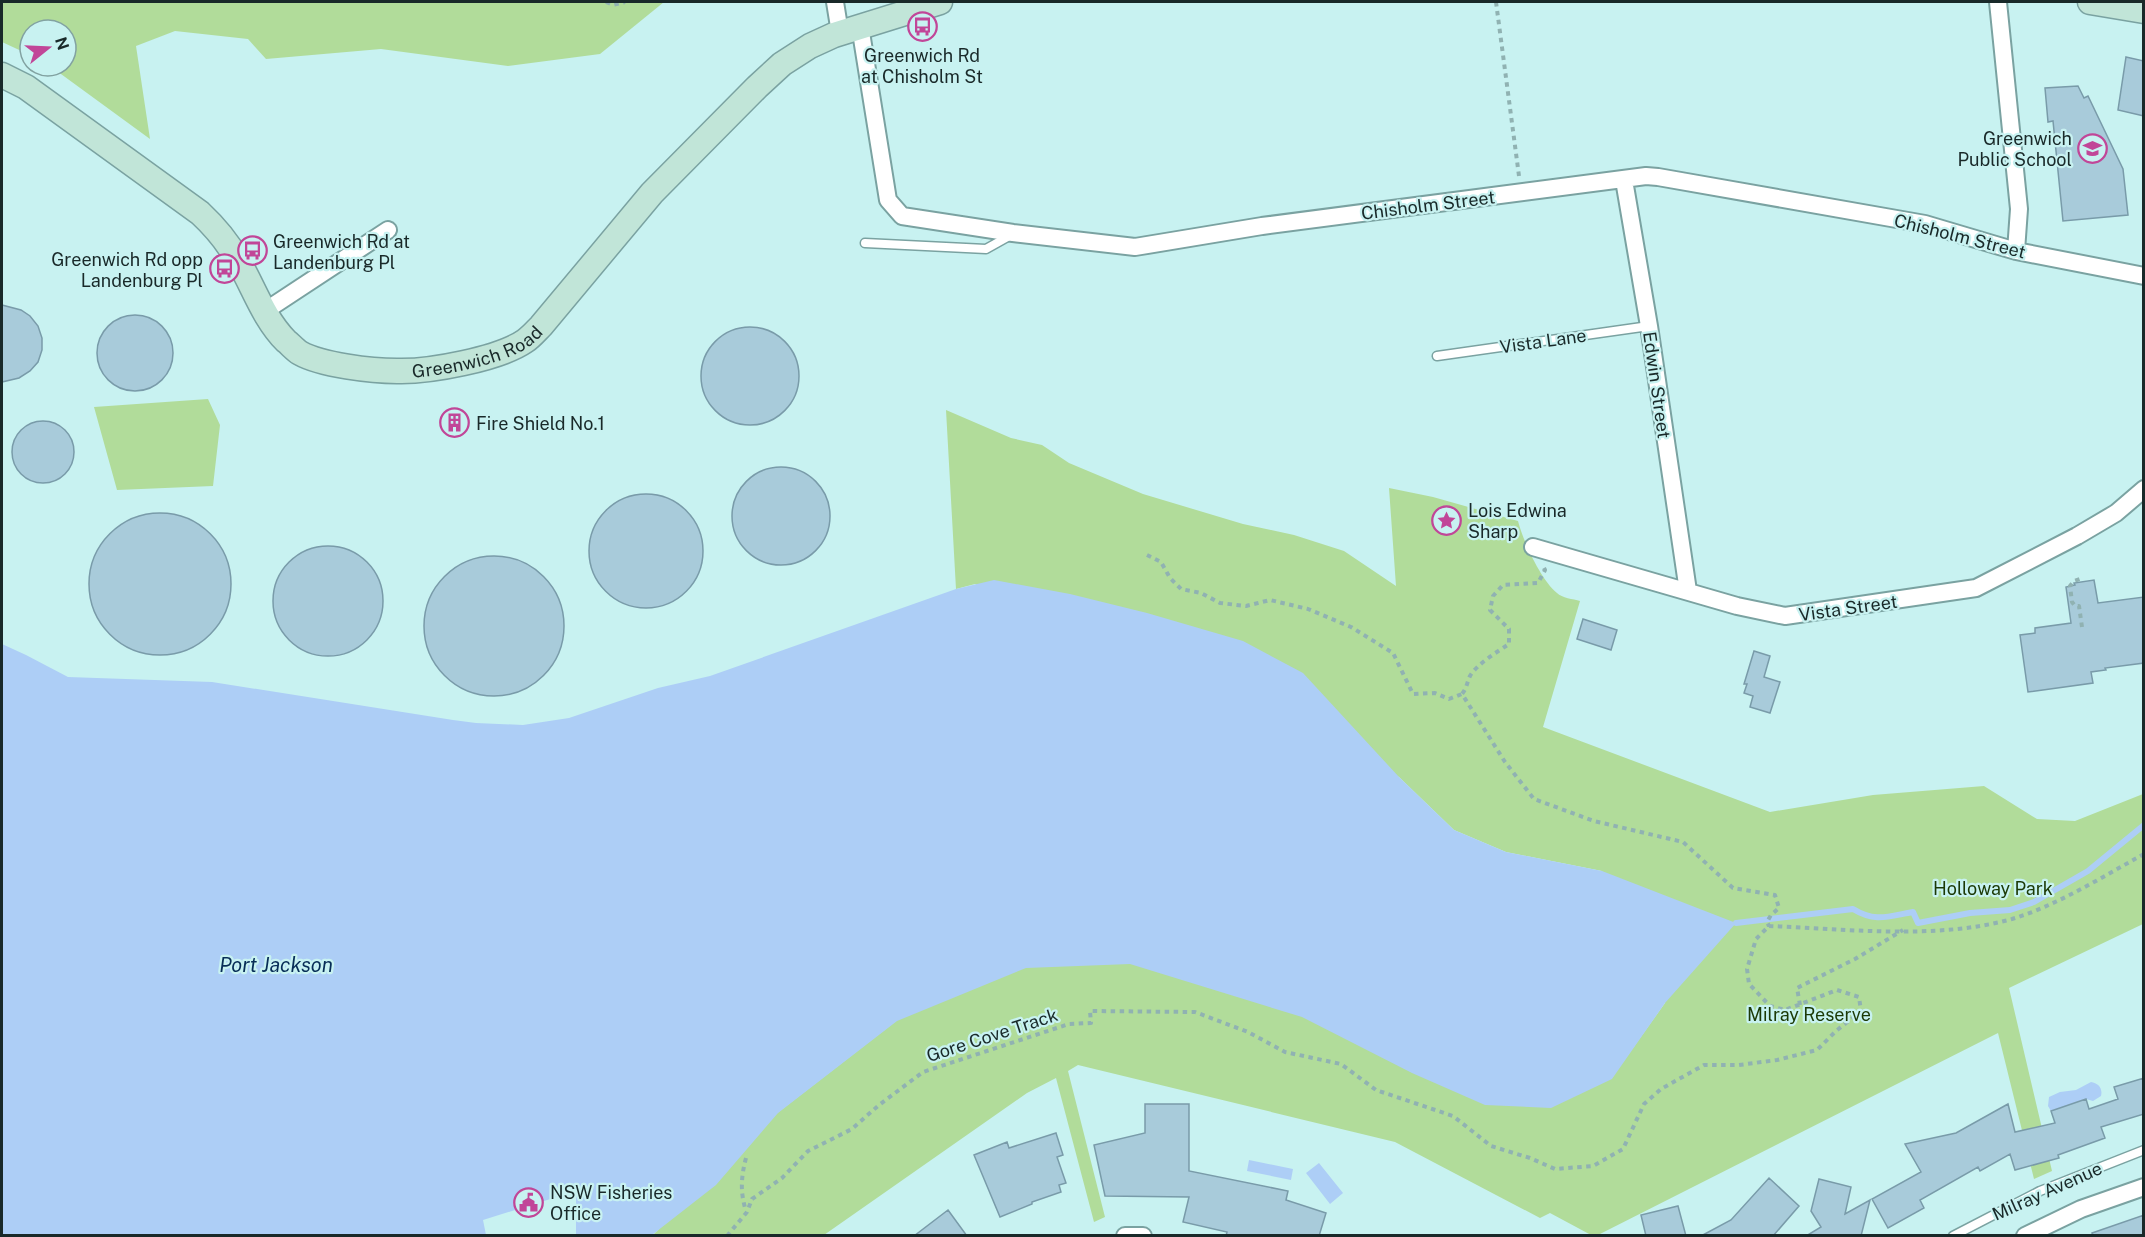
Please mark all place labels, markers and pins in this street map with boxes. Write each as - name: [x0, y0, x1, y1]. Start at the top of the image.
- bus stop icon: Greenwich Rd at Chisholm St: [906, 10, 938, 42]
- place label: Greenwich Rd at Chisholm St: [861, 45, 983, 87]
- place label: Greenwich Public School: [1958, 128, 2072, 170]
- school or university icon: Greenwich Public School: [2077, 132, 2109, 164]
- place label: Greenwich Rd at Landenburg Pl: [273, 231, 410, 273]
- bus stop icon: Greenwich Rd at Landenburg Pl: [236, 235, 268, 267]
- place label: Greenwich Rd opp Landenburg Pl: [51, 249, 203, 291]
- bus stop icon: Greenwich Rd opp Landenburg Pl: [208, 253, 240, 285]
- building icon: Fire Shield No.1: [439, 407, 471, 439]
- place label: Fire Shield No.1: [476, 413, 605, 434]
- place label: Lois Edwina Sharp: [1468, 500, 1567, 542]
- place icon: Lois Edwina Sharp: [1431, 504, 1463, 536]
- place label: NSW Fisheries Office: [550, 1182, 672, 1224]
- public building icon: NSW Fisheries Office: [513, 1186, 545, 1218]

